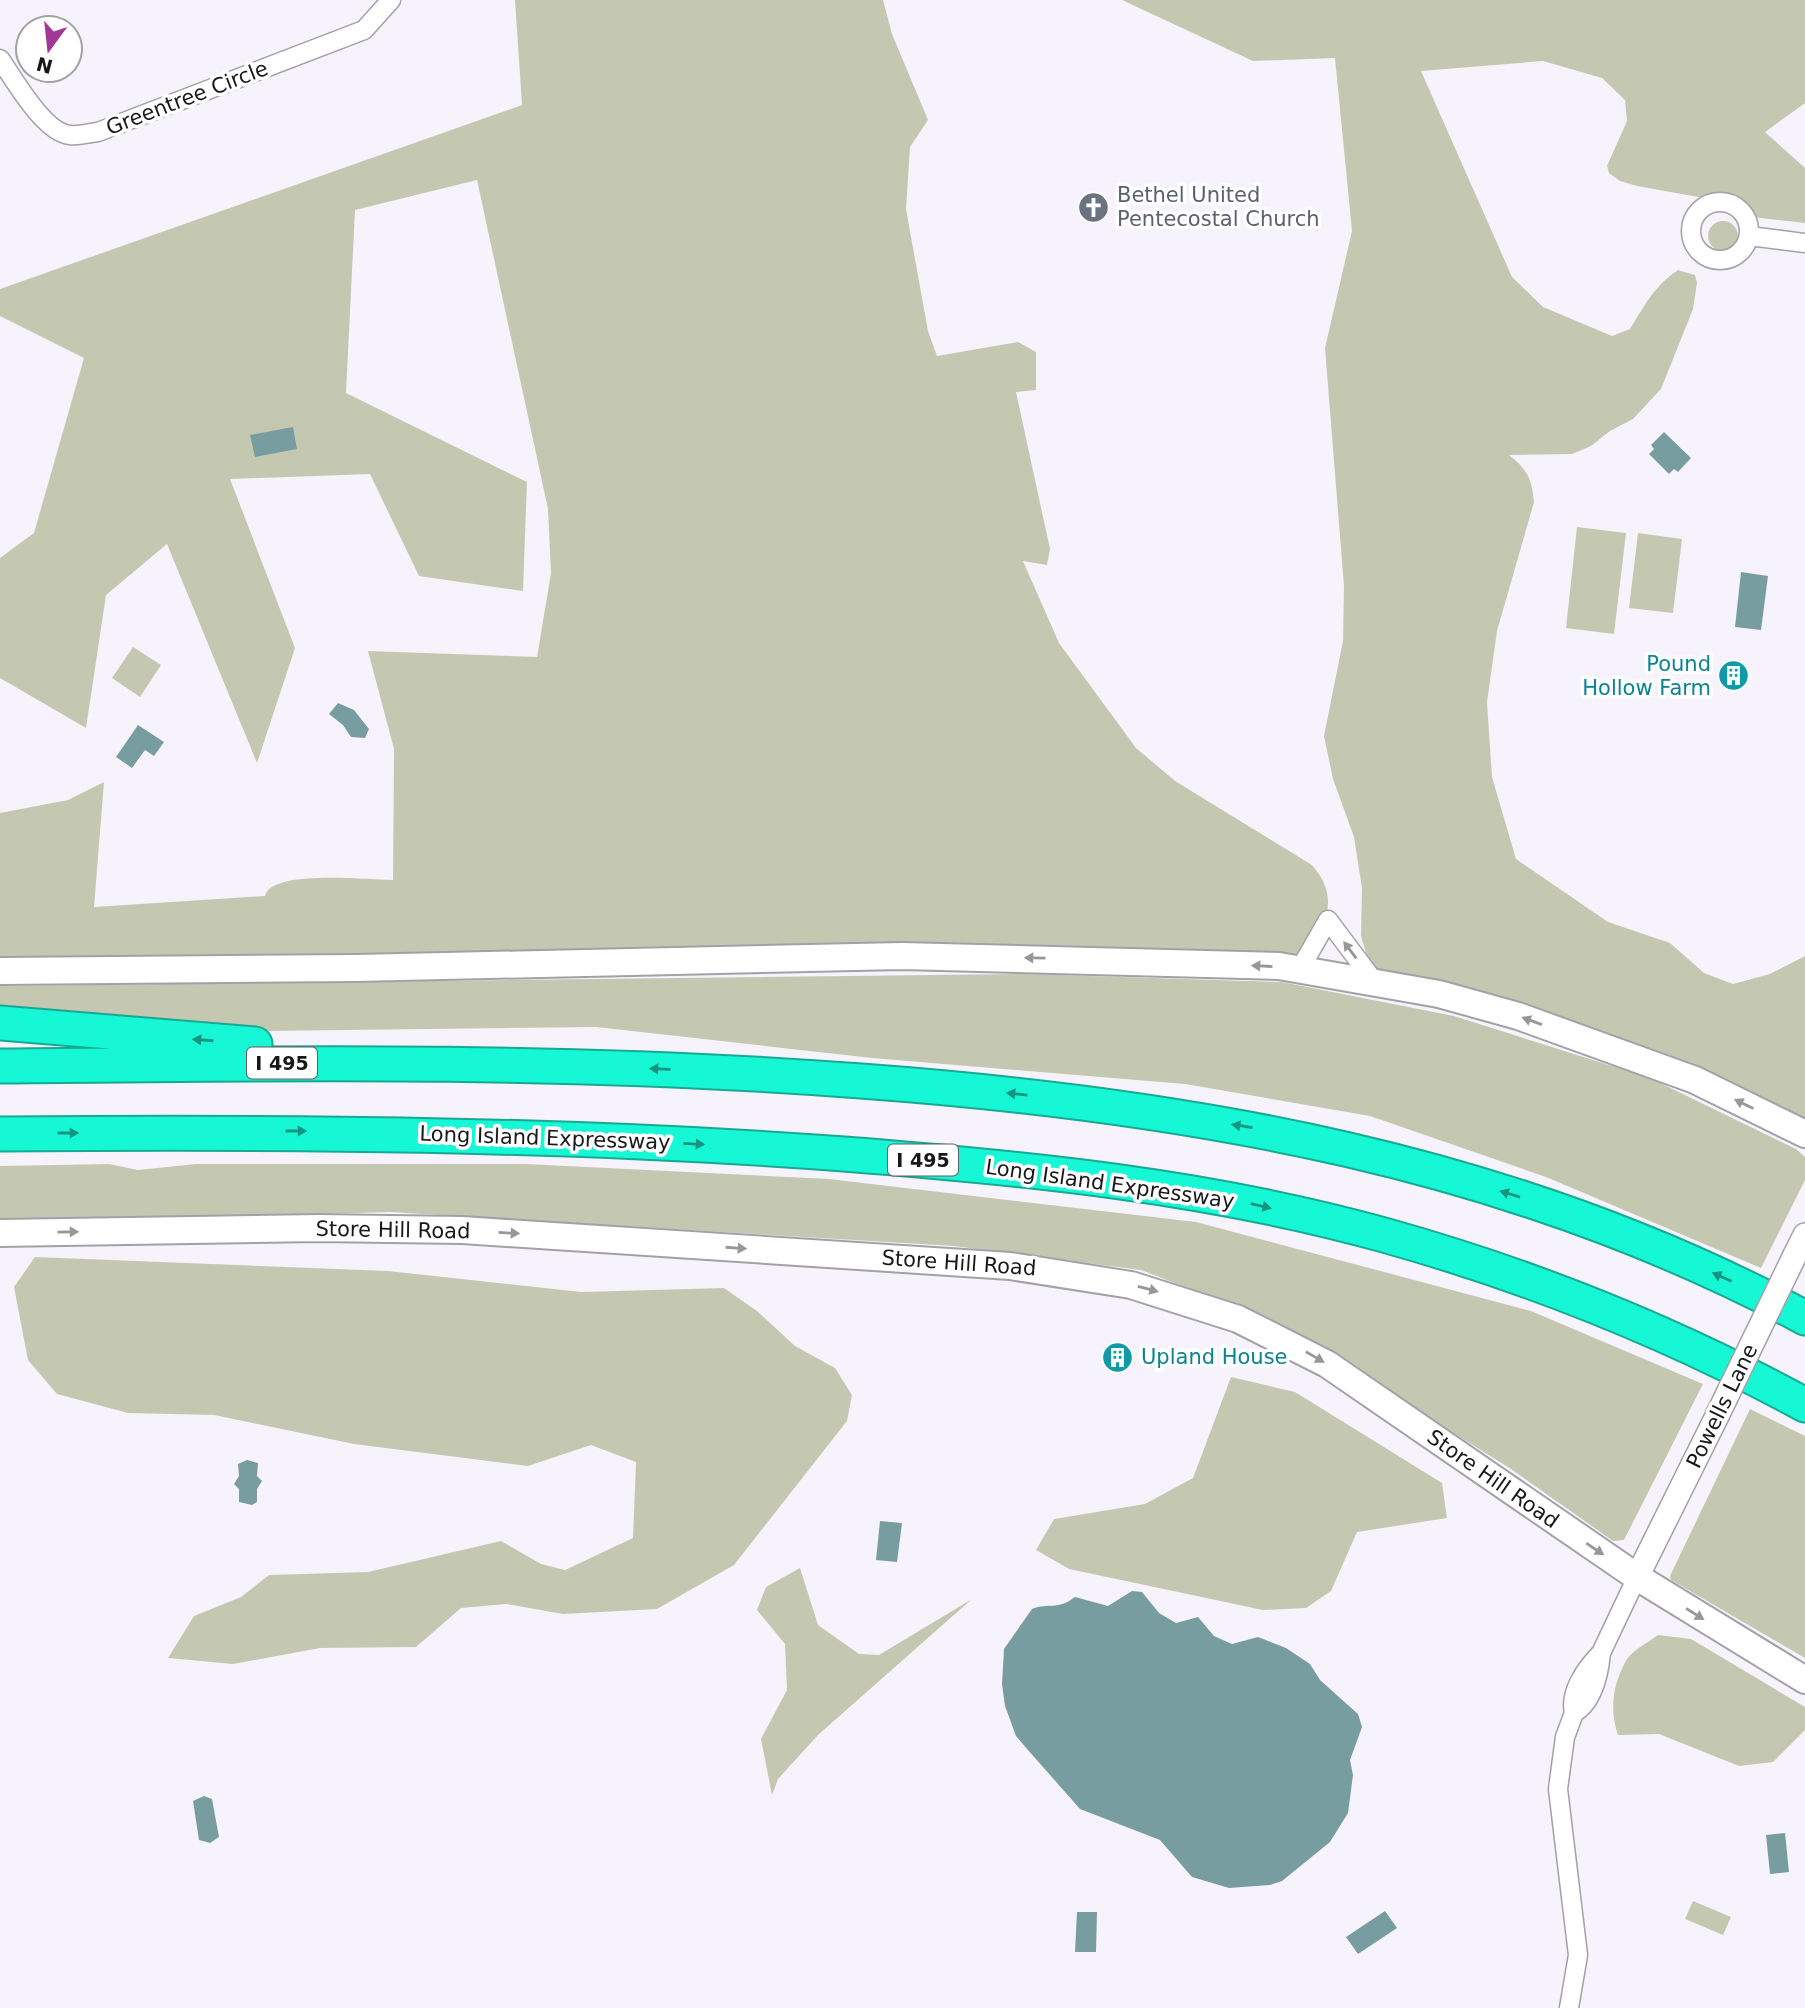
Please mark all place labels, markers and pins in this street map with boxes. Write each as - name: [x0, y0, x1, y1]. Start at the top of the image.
- place label: Bethel United Pentecostal Church: [1117, 183, 1320, 231]
- church icon: Bethel United Pentecostal Church: [1077, 190, 1111, 224]
- place label: Pound Hollow Farm: [1582, 652, 1711, 700]
- building icon: Pound Hollow Farm: [1717, 659, 1751, 693]
- building icon: Upland House: [1101, 1340, 1135, 1374]
- place label: Upland House: [1141, 1345, 1288, 1369]

